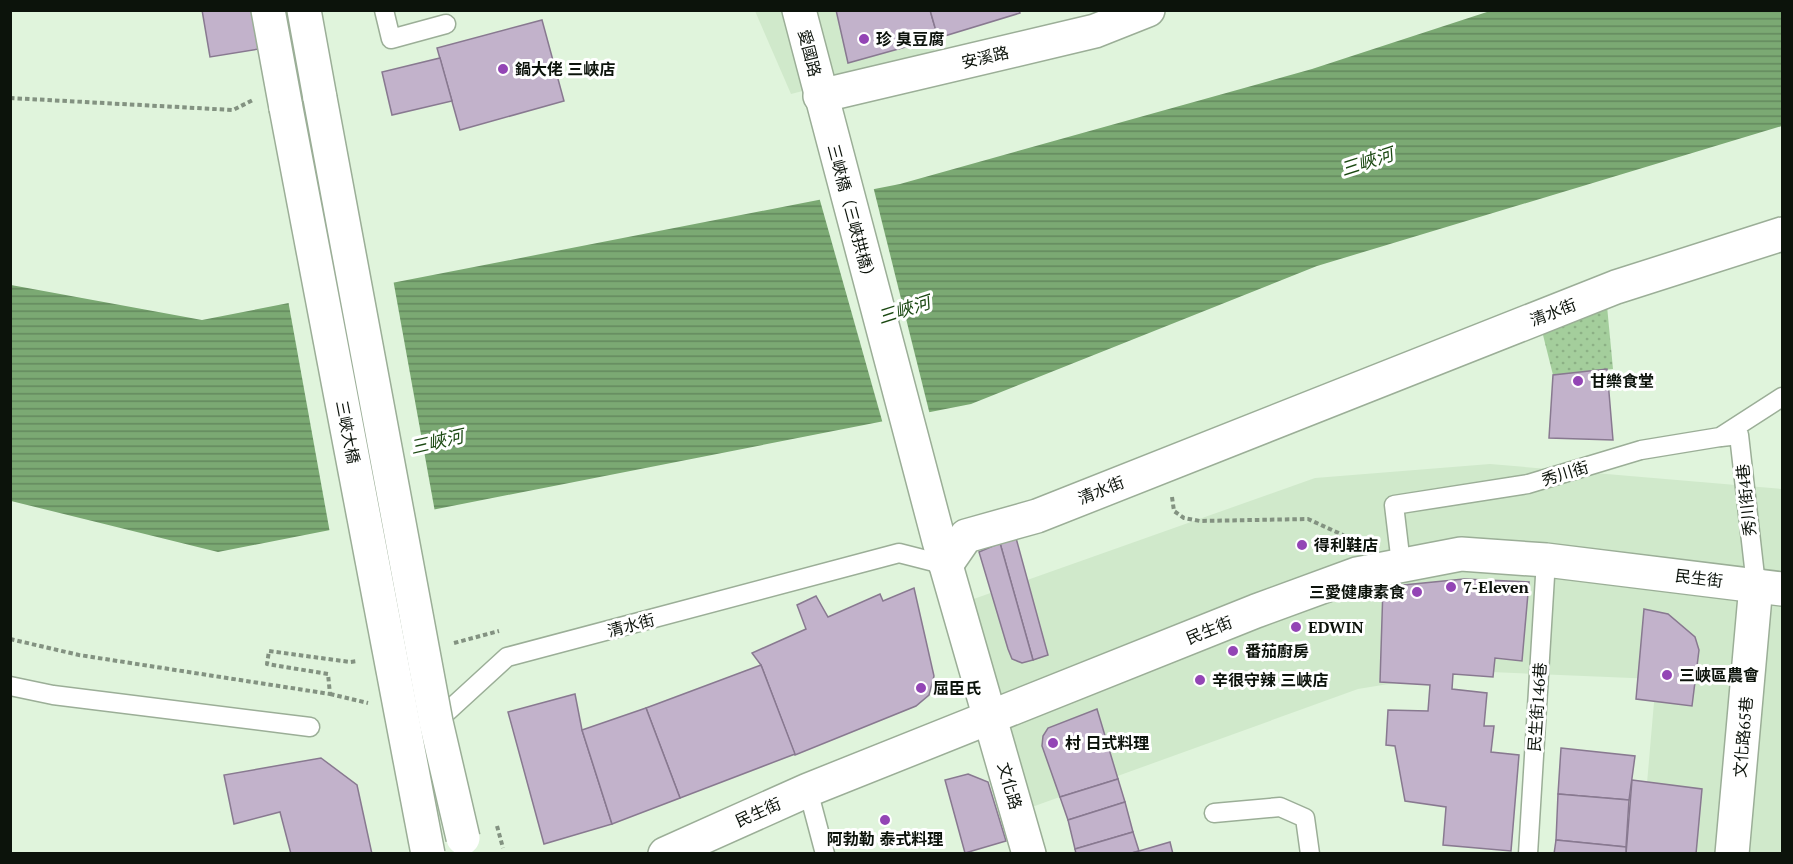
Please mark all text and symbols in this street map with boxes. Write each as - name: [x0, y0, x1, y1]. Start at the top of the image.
- street label: 愛國路: [794, 27, 826, 79]
- place label: 珍 臭豆腐: [876, 28, 944, 50]
- marker: 珍 臭豆腐: [857, 32, 871, 46]
- street label: 安溪路: [959, 41, 1011, 73]
- place label: 鍋大佬 三峽店: [515, 58, 615, 80]
- marker: 鍋大佬 三峽店: [496, 62, 510, 76]
- water label: 三峽河: [1337, 140, 1399, 181]
- street label: 三峽橋（三峽拱橋）: [823, 142, 881, 286]
- water label: 三峽河: [874, 288, 936, 329]
- street label: 清水街: [1527, 293, 1579, 331]
- place label: 甘樂食堂: [1590, 370, 1654, 392]
- marker: 甘樂食堂: [1571, 374, 1585, 388]
- street label: 三峽大橋: [331, 398, 365, 466]
- water label: 三峽河: [408, 423, 469, 459]
- street label: 秀川街: [1539, 455, 1591, 491]
- street label: 秀川街4巷: [1731, 463, 1761, 537]
- street label: 清水街: [1075, 471, 1127, 509]
- place label: 得利鞋店: [1313, 534, 1378, 556]
- marker: 得利鞋店: [1295, 538, 1309, 552]
- street label: 民生街: [1674, 564, 1724, 592]
- place label: 7-Eleven: [1463, 576, 1530, 598]
- marker: 7-Eleven: [1444, 580, 1458, 594]
- place label: 三愛健康素食: [1309, 581, 1405, 603]
- marker: 三愛健康素食: [1410, 585, 1424, 599]
- street label: 清水街: [605, 608, 657, 642]
- street label: 民生街: [1183, 611, 1235, 649]
- place label: EDWIN: [1308, 616, 1364, 638]
- marker: EDWIN: [1289, 620, 1303, 634]
- place label: 番茄廚房: [1245, 640, 1309, 662]
- marker: 番茄廚房: [1226, 644, 1240, 658]
- street label: 民生街146巷: [1523, 662, 1551, 752]
- place label: 三峽區農會: [1679, 664, 1759, 686]
- marker: 三峽區農會: [1660, 668, 1674, 682]
- place label: 辛很守辣 三峽店: [1212, 669, 1328, 691]
- marker: 辛很守辣 三峽店: [1193, 673, 1207, 687]
- place label: 屈臣氏: [933, 677, 981, 699]
- marker: 屈臣氏: [914, 681, 928, 695]
- street label: 文化路65巷: [1729, 696, 1757, 778]
- place label: 村 日式料理: [1065, 732, 1149, 754]
- marker: 村 日式料理: [1046, 736, 1060, 750]
- street label: 文化路: [993, 760, 1027, 812]
- street label: 民生街: [732, 792, 784, 832]
- marker: 阿勃勒 泰式料理: [878, 813, 892, 827]
- place label: 阿勃勒 泰式料理: [827, 828, 943, 850]

